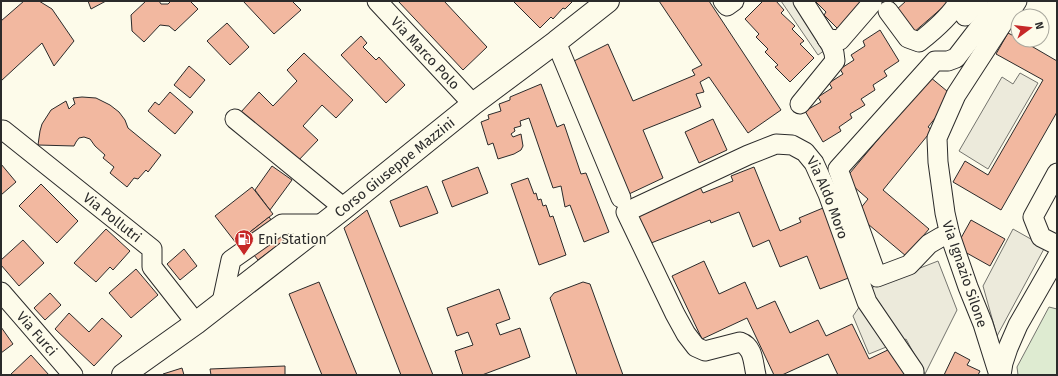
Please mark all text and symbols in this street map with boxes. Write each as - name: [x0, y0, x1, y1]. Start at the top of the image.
- north arrow: [1010, 8, 1050, 48]
- street label: Via Marco Polo: [387, 13, 463, 93]
- text: N: [1032, 20, 1046, 31]
- street label: Corso Giuseppe Mazzini: [331, 114, 458, 221]
- street label: Via Aldo Moro: [803, 153, 852, 241]
- street label: Via Pollutri: [80, 189, 145, 246]
- street label: Via Ignazio Silone: [938, 219, 991, 330]
- fuel station icon: Eni Station: [233, 228, 255, 256]
- place label: Eni Station: [258, 231, 327, 248]
- street label: Via Furci: [13, 308, 61, 360]

